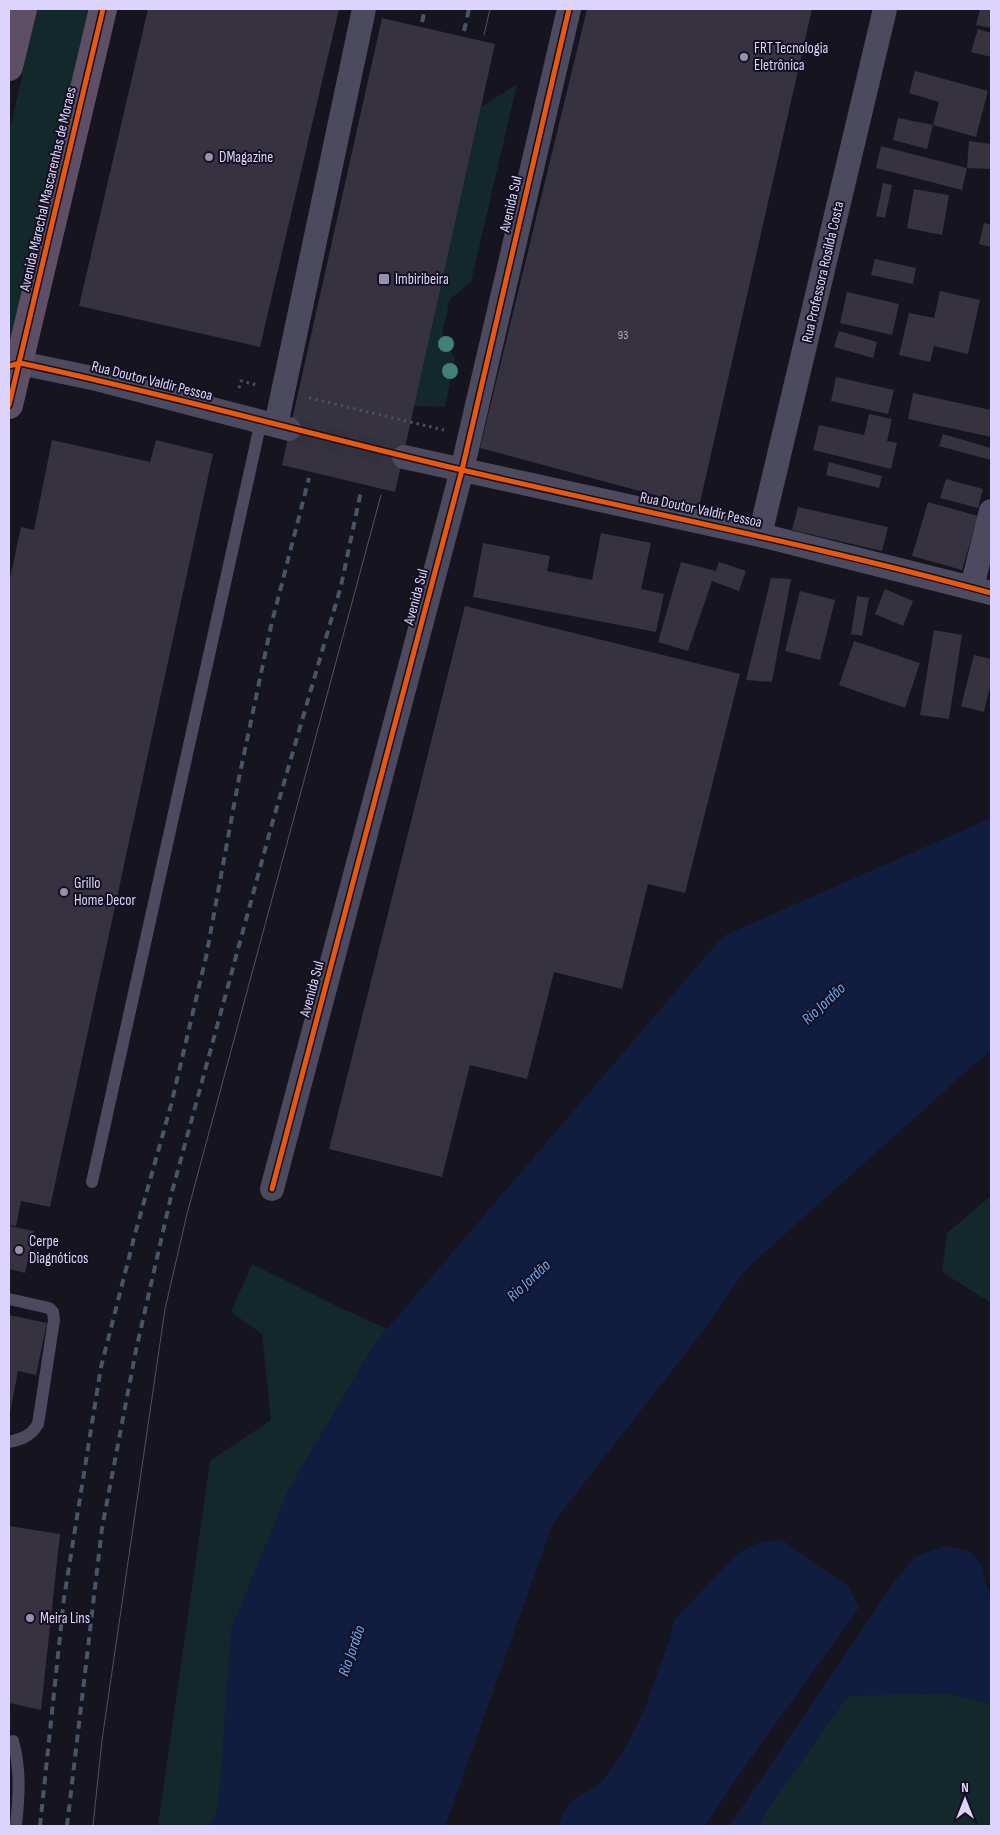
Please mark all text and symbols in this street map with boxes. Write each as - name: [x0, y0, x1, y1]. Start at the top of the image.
- place label: FRT Tecnologia Eletrônica: [754, 39, 829, 75]
- marker: FRT Tecnologia Eletrônica: [738, 51, 750, 63]
- street label: Avenida Marechal Mascarenhas de Moraes: [15, 85, 81, 294]
- place label: DMagazine: [219, 148, 273, 167]
- marker: DMagazine: [203, 151, 215, 163]
- street label: Avenida Sul: [495, 174, 527, 235]
- street label: Rua Professora Rosilda Costa: [798, 199, 849, 344]
- place label: Imbiribeira: [395, 270, 449, 289]
- marker: Imbiribeira: [377, 272, 391, 286]
- house number: 93: [618, 328, 628, 343]
- street label: Rua Doutor Valdir Pessoa: [89, 357, 215, 405]
- street label: Rua Doutor Valdir Pessoa: [638, 488, 764, 532]
- street label: Avenida Sul: [399, 567, 433, 628]
- place label: Grillo Home Decor: [74, 874, 136, 910]
- marker: Grillo Home Decor: [58, 886, 70, 898]
- street label: Avenida Sul: [295, 959, 329, 1020]
- water label: Rio Jordão: [798, 979, 850, 1029]
- place label: Cerpe Diagnóticos: [29, 1232, 89, 1268]
- marker: Cerpe Diagnóticos: [13, 1244, 25, 1256]
- water label: Rio Jordão: [503, 1256, 555, 1306]
- place label: Meira Lins: [40, 1609, 90, 1628]
- marker: Meira Lins: [24, 1612, 36, 1624]
- water label: Rio Jordão: [334, 1623, 370, 1679]
- north arrow: [940, 1775, 990, 1825]
- text: N: [961, 1779, 969, 1796]

